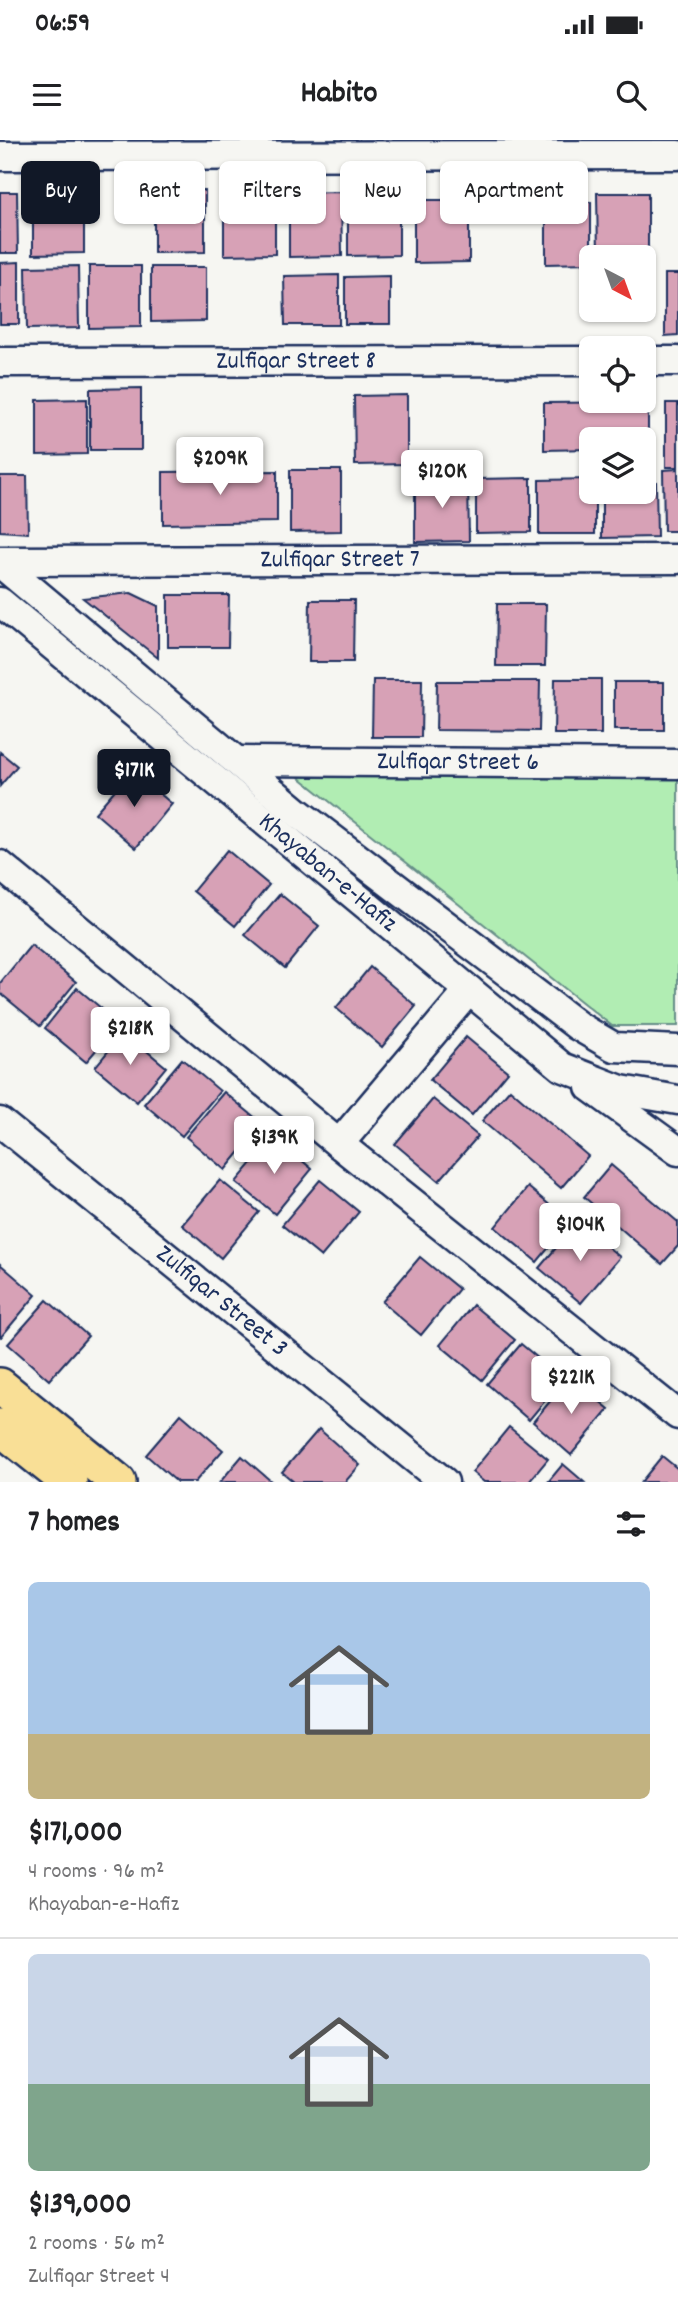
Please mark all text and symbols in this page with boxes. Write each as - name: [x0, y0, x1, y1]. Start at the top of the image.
- text: 06:59: [35, 6, 90, 43]
- text: Habito: [300, 72, 378, 118]
- icon: menu: [28, 76, 66, 114]
- icon: search: [612, 76, 650, 114]
- chip: Buy: [21, 161, 100, 224]
- chip: Rent: [114, 161, 205, 224]
- chip: Filters: [219, 161, 326, 224]
- chip: New: [340, 161, 426, 224]
- chip: Apartment: [440, 161, 588, 224]
- north arrow: [579, 245, 656, 322]
- map controls: [579, 245, 656, 504]
- button: locate: [579, 336, 656, 413]
- street label: Zulfiqar Street 8: [216, 343, 376, 380]
- button: layers: [579, 427, 656, 504]
- pin: $209K: [171, 438, 269, 497]
- text: $209K: [192, 443, 248, 476]
- pin: $120K: [393, 450, 491, 510]
- text: $120K: [417, 456, 467, 489]
- street label: Zulfiqar Street 7: [260, 541, 420, 579]
- street label: Zulfiqar Street 6: [377, 743, 539, 782]
- pin: $171K: [85, 750, 183, 809]
- text: $171K: [113, 755, 155, 788]
- street label: Khayaban-e-Hafiz: [250, 804, 405, 942]
- pin: $218K: [81, 1007, 179, 1067]
- text: $218K: [107, 1013, 153, 1046]
- pin: $139K: [225, 1116, 323, 1176]
- text: $139K: [250, 1122, 298, 1155]
- pin: $104K: [531, 1204, 629, 1263]
- text: $104K: [555, 1209, 605, 1242]
- street label: Zulfiqar Street 3: [147, 1236, 296, 1367]
- pin: $221K: [522, 1356, 620, 1416]
- text: $221K: [547, 1362, 595, 1395]
- text: 7 homes: [28, 1503, 120, 1546]
- icon: filters: [612, 1505, 650, 1543]
- icon: home: [276, 1627, 402, 1753]
- text: $171,000: [28, 1813, 123, 1856]
- text: 4 rooms · 96 m²: [28, 1856, 164, 1889]
- text: Khayaban-e-Hafiz: [28, 1889, 179, 1922]
- icon: home: [276, 1999, 402, 2125]
- text: $139,000: [28, 2185, 132, 2228]
- text: 2 rooms · 56 m²: [28, 2228, 165, 2261]
- text: Zulfiqar Street 4: [28, 2261, 170, 2294]

